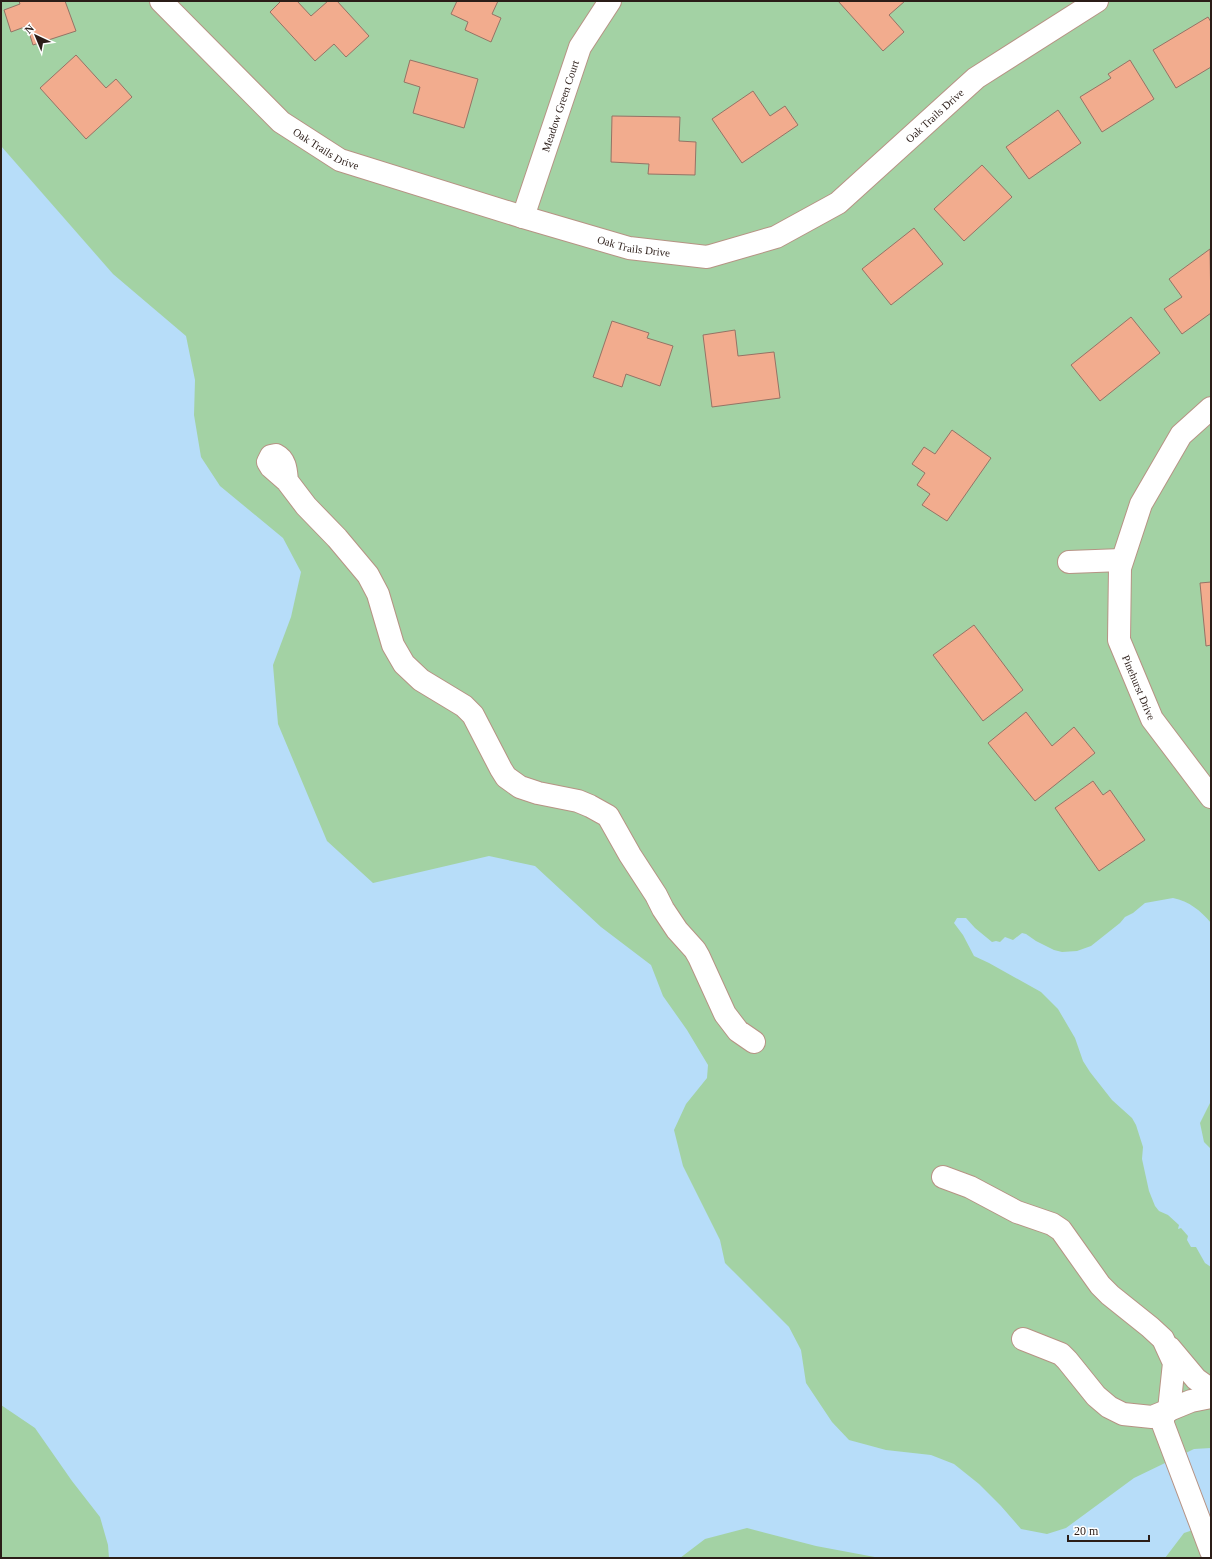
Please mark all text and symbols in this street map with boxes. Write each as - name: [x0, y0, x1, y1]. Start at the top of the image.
- north arrow: [16, 16, 56, 56]
- text: N: [22, 22, 36, 36]
- street label: Meadow Green Court: [539, 59, 581, 153]
- street label: Oak Trails Drive: [903, 86, 966, 145]
- street label: Oak Trails Drive: [291, 125, 360, 172]
- street label: Oak Trails Drive: [596, 233, 671, 259]
- street label: Pinehurst Drive: [1120, 653, 1158, 722]
- scale bar: [1068, 1517, 1149, 1543]
- text: 20 m: [1074, 1524, 1099, 1538]

